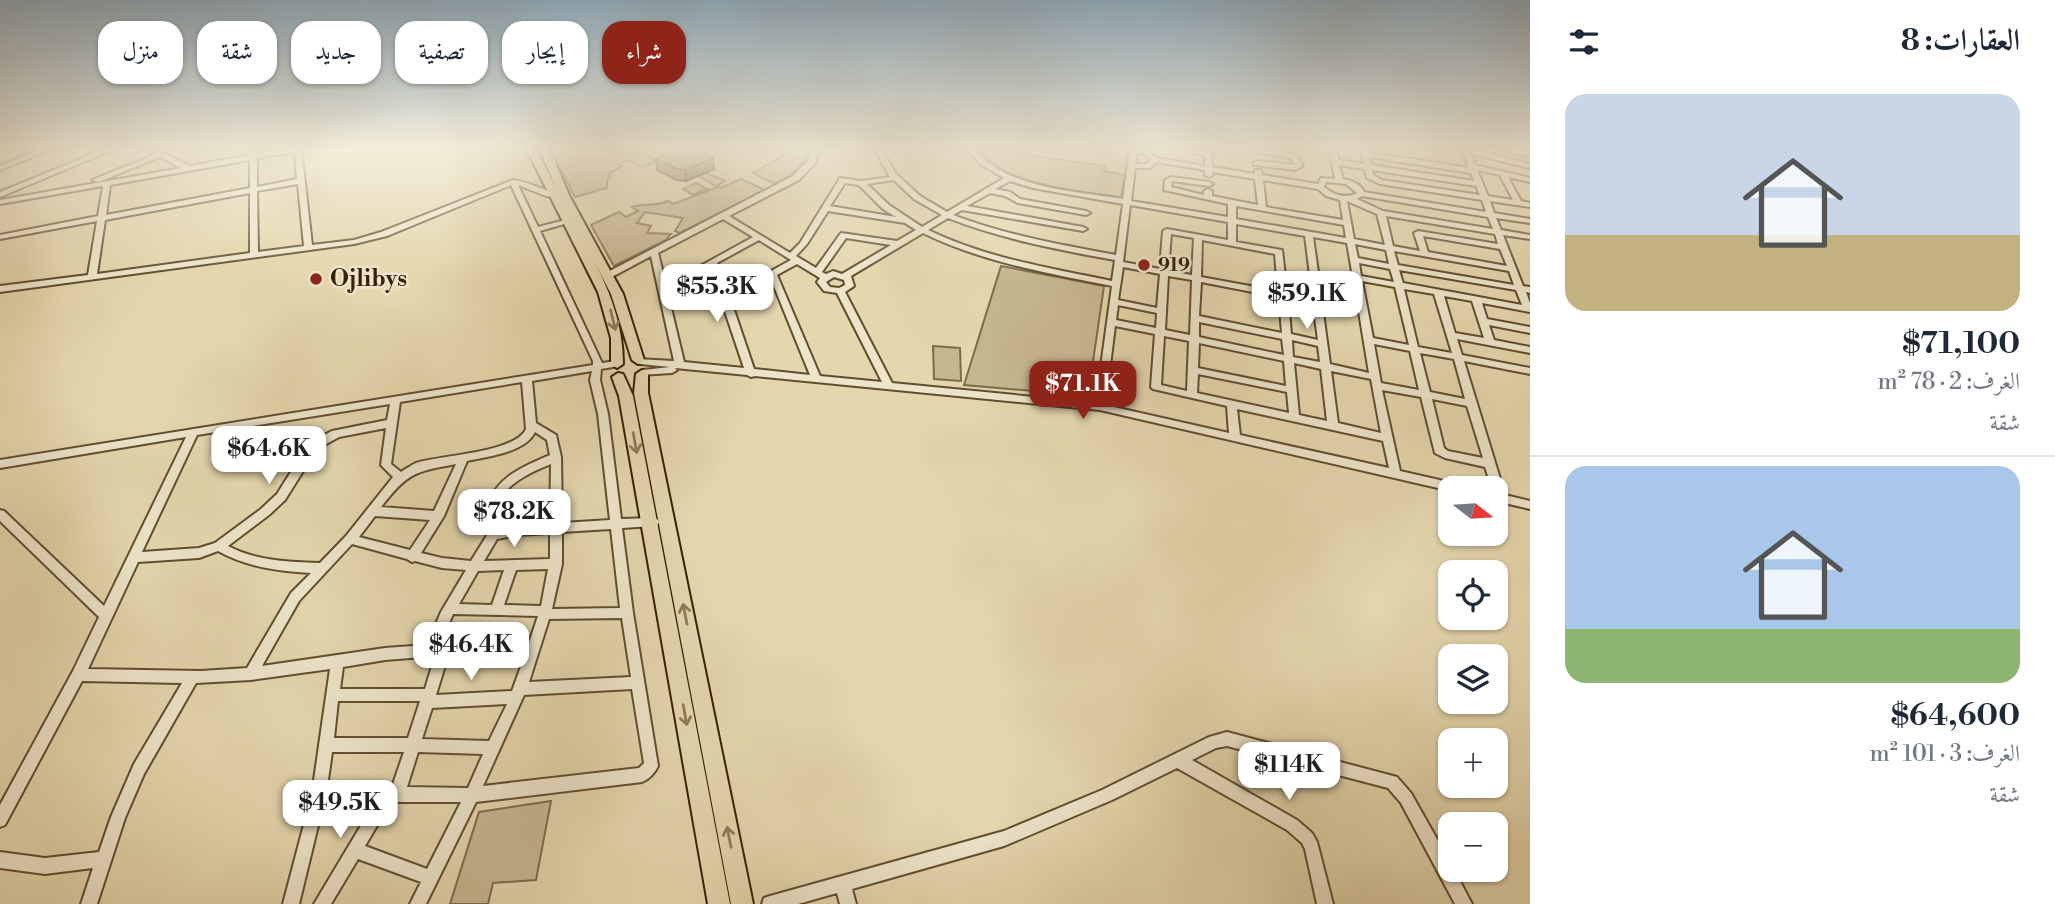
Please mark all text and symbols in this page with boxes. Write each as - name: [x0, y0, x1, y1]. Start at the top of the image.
- chip: منزل: [98, 21, 183, 84]
- chip: شقة: [197, 21, 277, 84]
- chip: جديد: [291, 21, 381, 84]
- chip: تصفية: [395, 21, 488, 84]
- chip: إيجار: [502, 21, 588, 84]
- chip: شراء: [602, 21, 686, 84]
- text: العقارات: 8: [1901, 22, 2020, 60]
- icon: filters: [1565, 23, 1603, 61]
- icon: home: [1730, 140, 1856, 266]
- place label: 919: [1158, 253, 1190, 277]
- marker: 919: [1136, 257, 1152, 273]
- pin: $55.3K: [660, 264, 774, 324]
- place label: Ojlibys: [330, 265, 407, 293]
- marker: Ojlibys: [308, 271, 324, 287]
- pin: $59.1K: [1250, 272, 1364, 331]
- text: $55.3K: [677, 273, 757, 301]
- text: $59.1K: [1268, 280, 1346, 308]
- one-way arrow: [607, 308, 620, 331]
- text: $71,100: [1902, 325, 2020, 363]
- pin: $71.1K: [1026, 362, 1140, 421]
- text: الغرف: 2 · 78 m²: [1878, 368, 2020, 396]
- text: $71.1K: [1045, 370, 1121, 398]
- text: شقة: [1990, 409, 2020, 437]
- pin: $64.6K: [212, 426, 326, 486]
- one-way arrow: [629, 431, 642, 454]
- text: $64.6K: [227, 435, 311, 463]
- north arrow: [1438, 476, 1508, 546]
- map controls: [1438, 476, 1508, 882]
- pin: $78.2K: [457, 490, 571, 549]
- text: $78.2K: [474, 498, 554, 526]
- icon: home: [1730, 512, 1856, 638]
- button: locate: [1438, 560, 1508, 630]
- one-way arrow: [677, 603, 691, 626]
- pin: $46.4K: [414, 622, 528, 682]
- text: $46.4K: [429, 631, 513, 659]
- button: layers: [1438, 644, 1508, 714]
- text: $64,600: [1891, 697, 2020, 735]
- one-way arrow: [678, 703, 692, 726]
- button: +: [1438, 728, 1508, 798]
- text: الغرف: 3 · 101 m²: [1870, 740, 2020, 768]
- pin: $114K: [1240, 742, 1338, 802]
- text: $114K: [1254, 751, 1324, 779]
- pin: $49.5K: [283, 780, 397, 840]
- text: شقة: [1990, 781, 2020, 809]
- text: $49.5K: [299, 789, 381, 817]
- button: −: [1438, 812, 1508, 882]
- one-way arrow: [721, 826, 735, 849]

